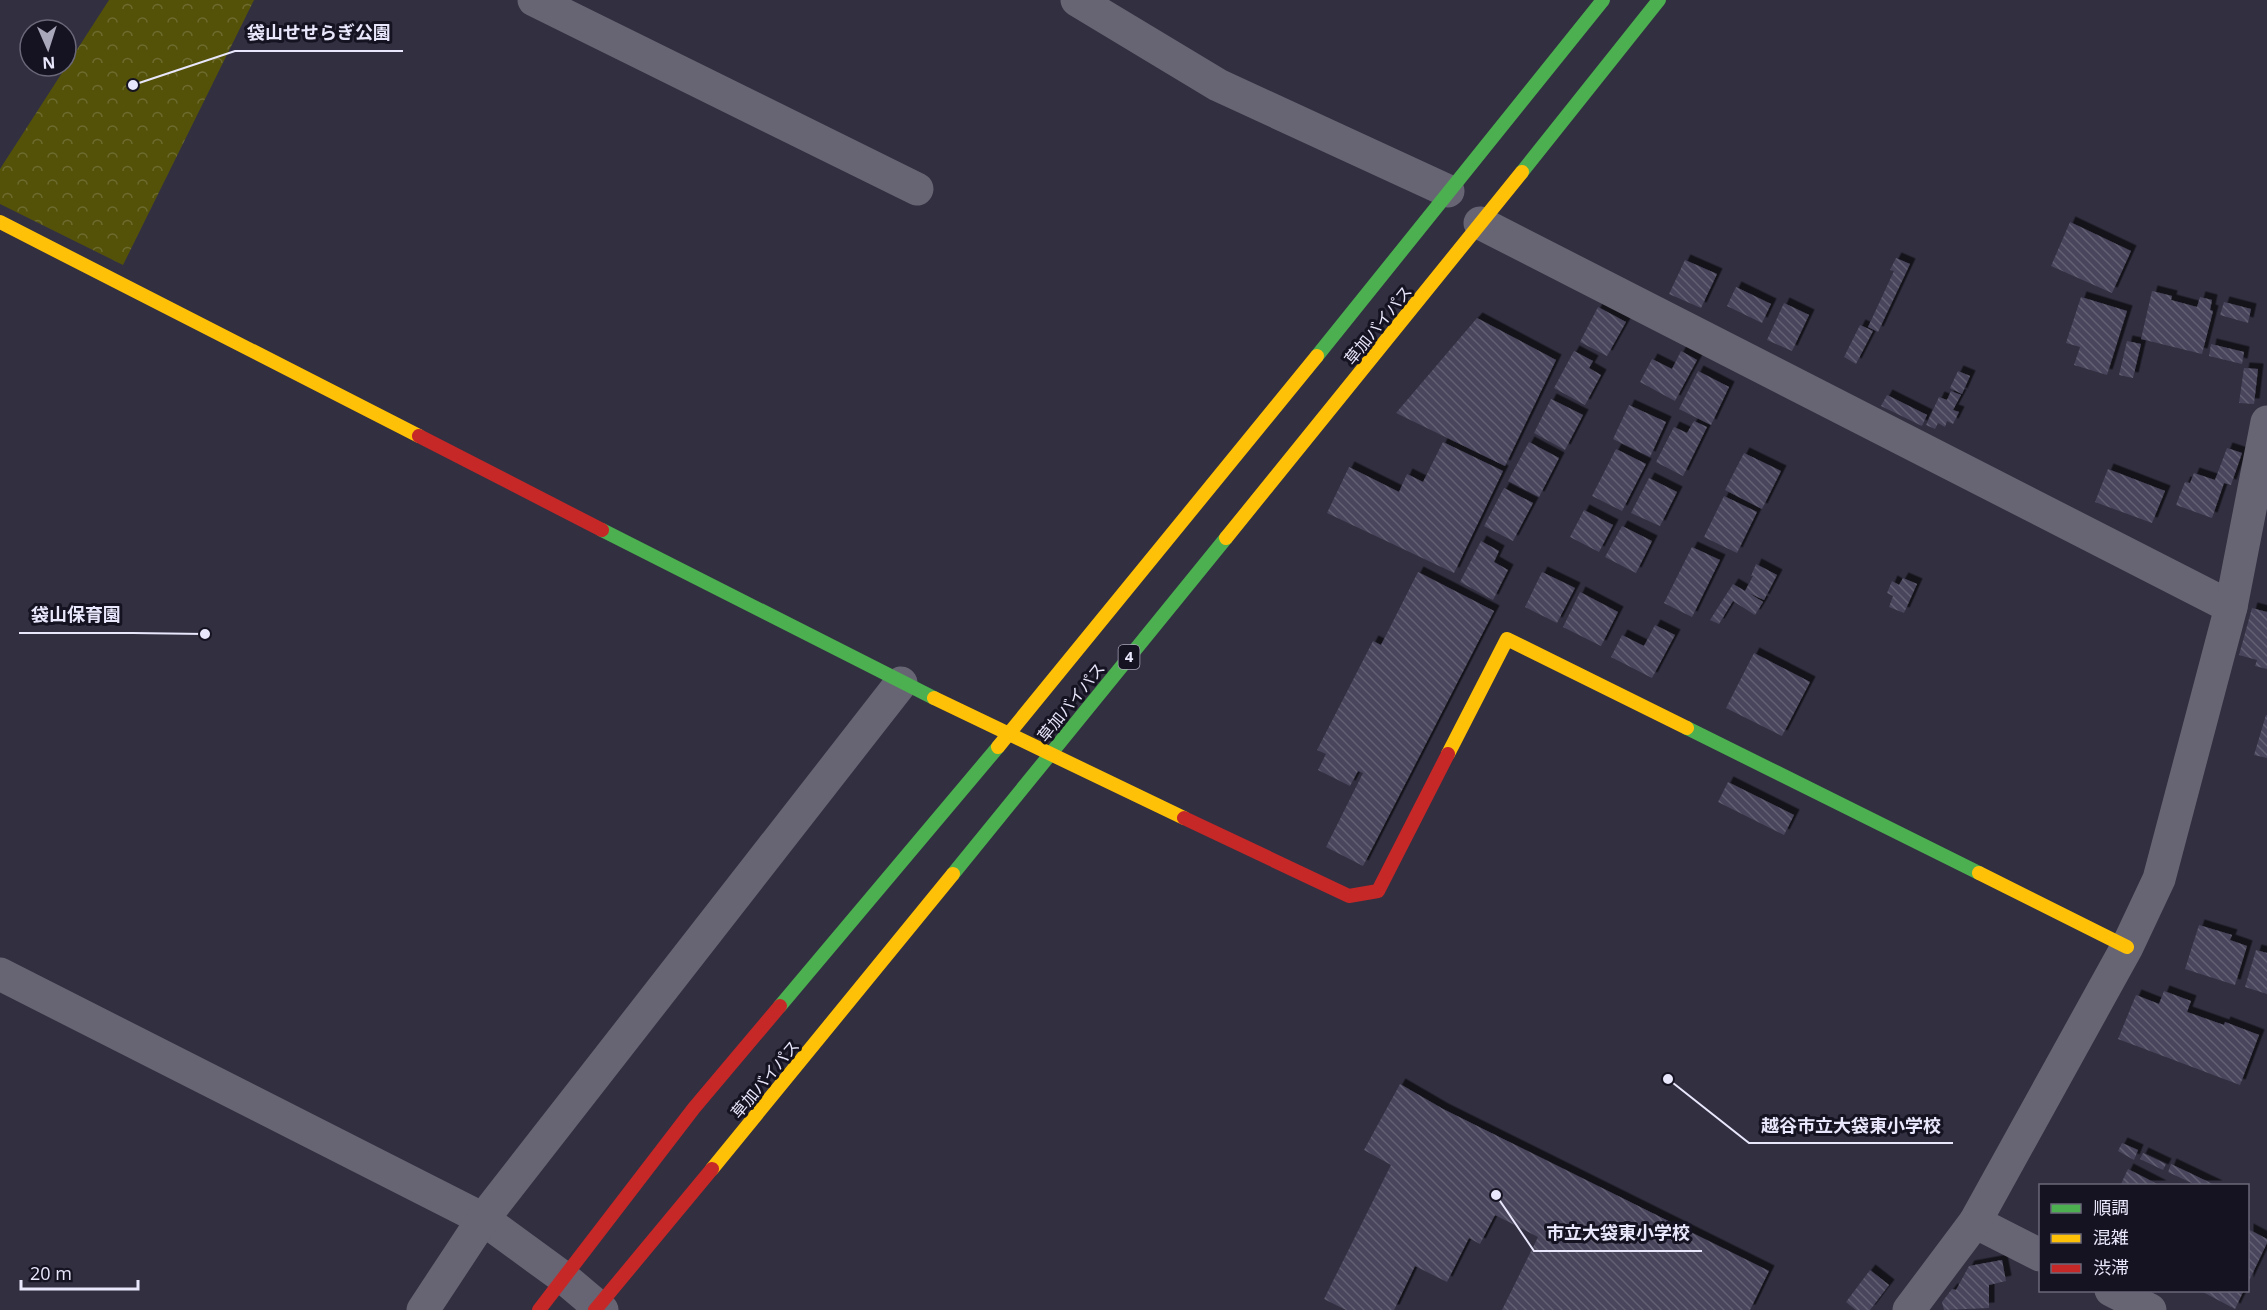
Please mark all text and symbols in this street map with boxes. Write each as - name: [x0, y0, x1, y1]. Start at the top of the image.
- callout: 袋山せせらぎ公園: [235, 15, 403, 51]
- north arrow: [18, 18, 78, 78]
- text: 袋山せせらぎ公園: [247, 20, 391, 44]
- text: N: [42, 52, 56, 74]
- street label: 草加バイパス: [1339, 281, 1417, 369]
- callout: 袋山保育園: [19, 597, 133, 633]
- text: 袋山保育園: [31, 602, 121, 626]
- road number: 4: [1118, 645, 1140, 669]
- street label: 草加バイパス: [1032, 658, 1110, 746]
- street label: 草加バイパス: [726, 1035, 804, 1123]
- callout: 越谷市立大袋東小学校: [1749, 1107, 1953, 1143]
- text: 越谷市立大袋東小学校: [1761, 1113, 1941, 1137]
- legend: [2039, 1184, 2249, 1292]
- text: 順調: [2093, 1195, 2129, 1219]
- callout: 市立大袋東小学校: [1534, 1215, 1702, 1251]
- text: 市立大袋東小学校: [1546, 1220, 1690, 1244]
- text: 混雑: [2093, 1225, 2129, 1249]
- scale bar: [21, 1253, 138, 1291]
- text: 渋滞: [2093, 1255, 2129, 1279]
- text: 20 m: [30, 1261, 72, 1285]

